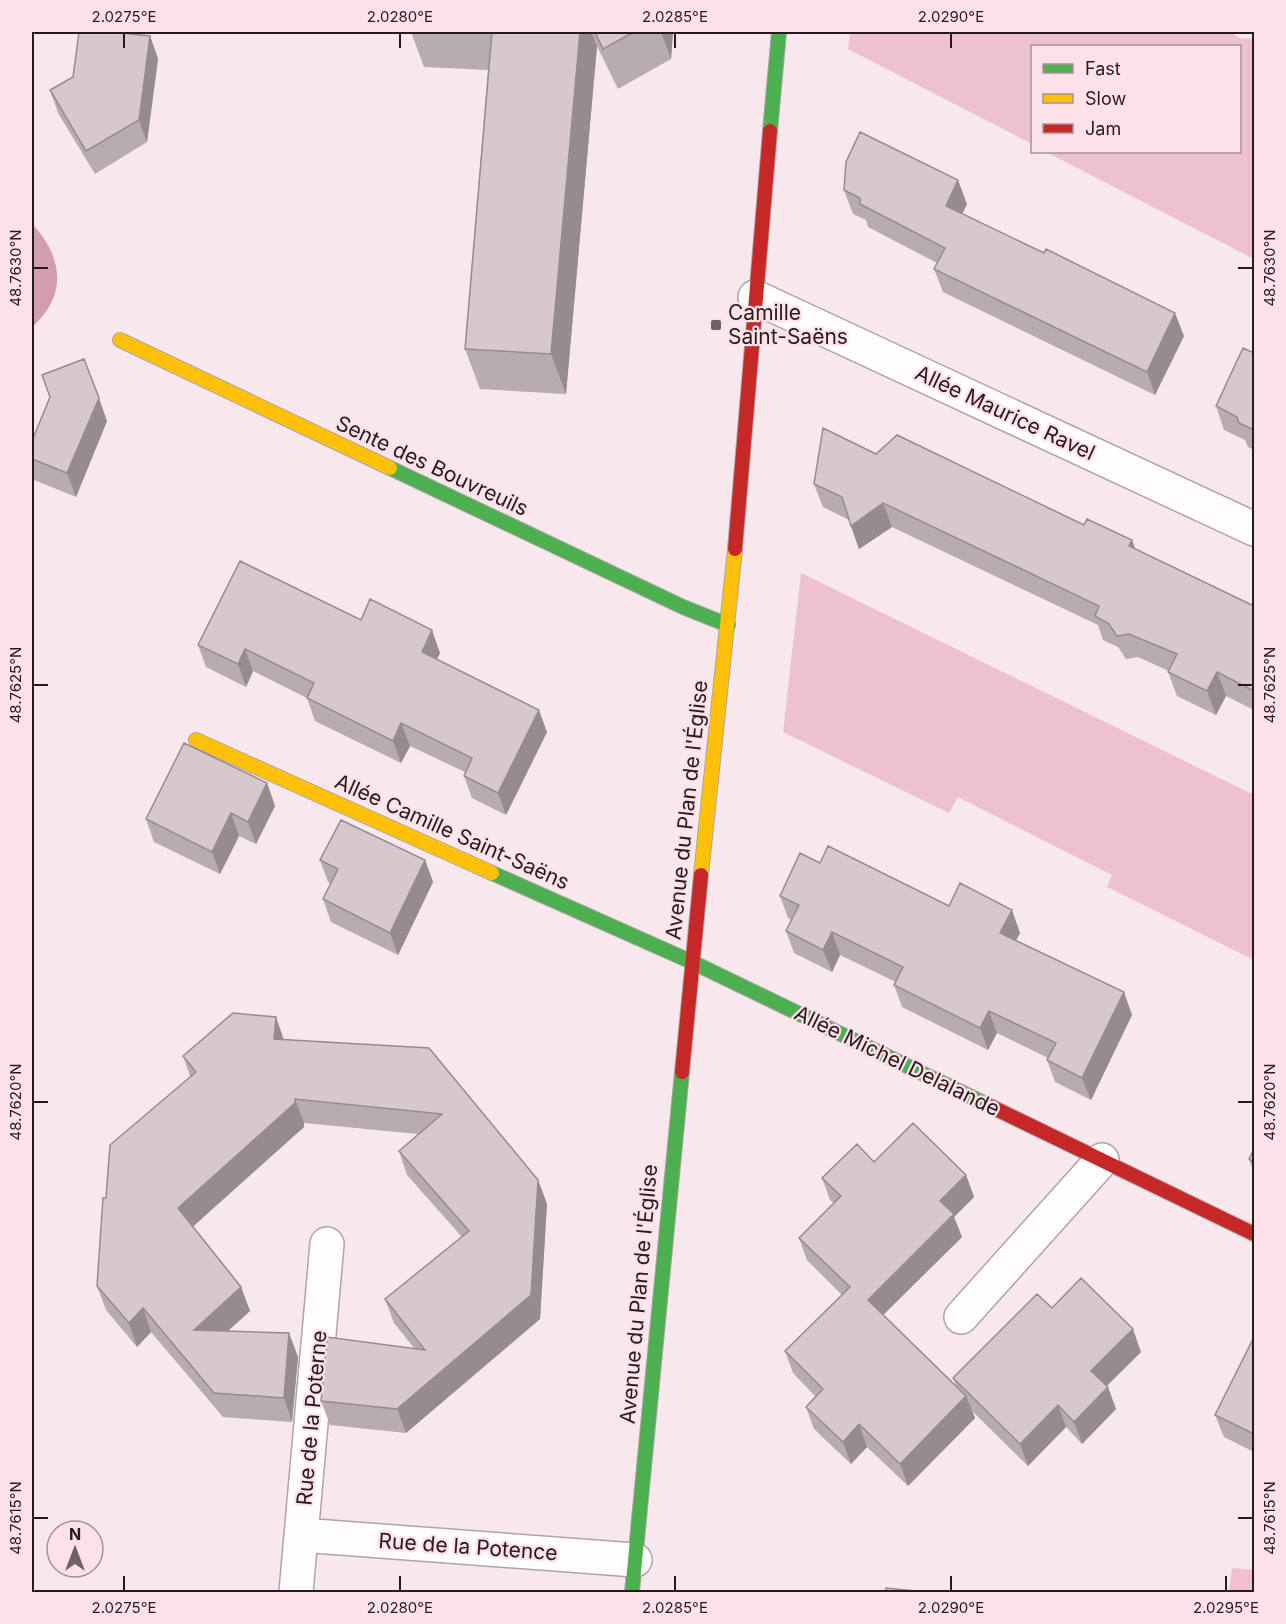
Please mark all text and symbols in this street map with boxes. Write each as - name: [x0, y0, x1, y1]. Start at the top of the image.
- text: 2.0275°E: [91, 7, 157, 26]
- text: 2.0280°E: [367, 7, 433, 26]
- text: 2.0285°E: [642, 7, 708, 26]
- text: 2.0290°E: [918, 7, 984, 26]
- legend: [1031, 45, 1241, 153]
- text: Fast: [1085, 58, 1121, 79]
- text: Slow: [1085, 88, 1126, 109]
- text: Jam: [1085, 118, 1121, 139]
- text: 48.7630°N: [6, 229, 25, 307]
- text: 48.7630°N: [1260, 229, 1279, 307]
- place label: Camille Saint-Saëns: [728, 300, 848, 349]
- marker: Camille Saint-Saëns: [709, 318, 723, 332]
- street label: Allée Maurice Ravel: [911, 360, 1099, 465]
- street label: Sente des Bouvreuils: [332, 410, 532, 521]
- text: 48.7625°N: [6, 647, 25, 723]
- text: 48.7625°N: [1260, 647, 1279, 723]
- street label: Avenue du Plan de l'Église: [659, 679, 713, 941]
- street label: Allée Camille Saint-Saëns: [331, 768, 573, 895]
- street label: Allée Michel Delalande: [790, 1000, 1004, 1121]
- text: 48.7620°N: [6, 1063, 25, 1141]
- text: 48.7620°N: [1260, 1063, 1279, 1141]
- street label: Avenue du Plan de l'Église: [614, 1163, 662, 1425]
- street label: Rue de la Poterne: [291, 1329, 332, 1506]
- text: 48.7615°N: [6, 1481, 25, 1555]
- text: 48.7615°N: [1260, 1481, 1279, 1555]
- north arrow: [45, 1519, 105, 1579]
- text: N: [69, 1524, 81, 1544]
- street label: Rue de la Potence: [378, 1528, 558, 1565]
- text: 2.0275°E: [91, 1598, 157, 1617]
- text: 2.0280°E: [367, 1598, 433, 1617]
- text: 2.0285°E: [642, 1598, 708, 1617]
- text: 2.0290°E: [918, 1598, 984, 1617]
- text: 2.0295°E: [1193, 1598, 1259, 1617]

